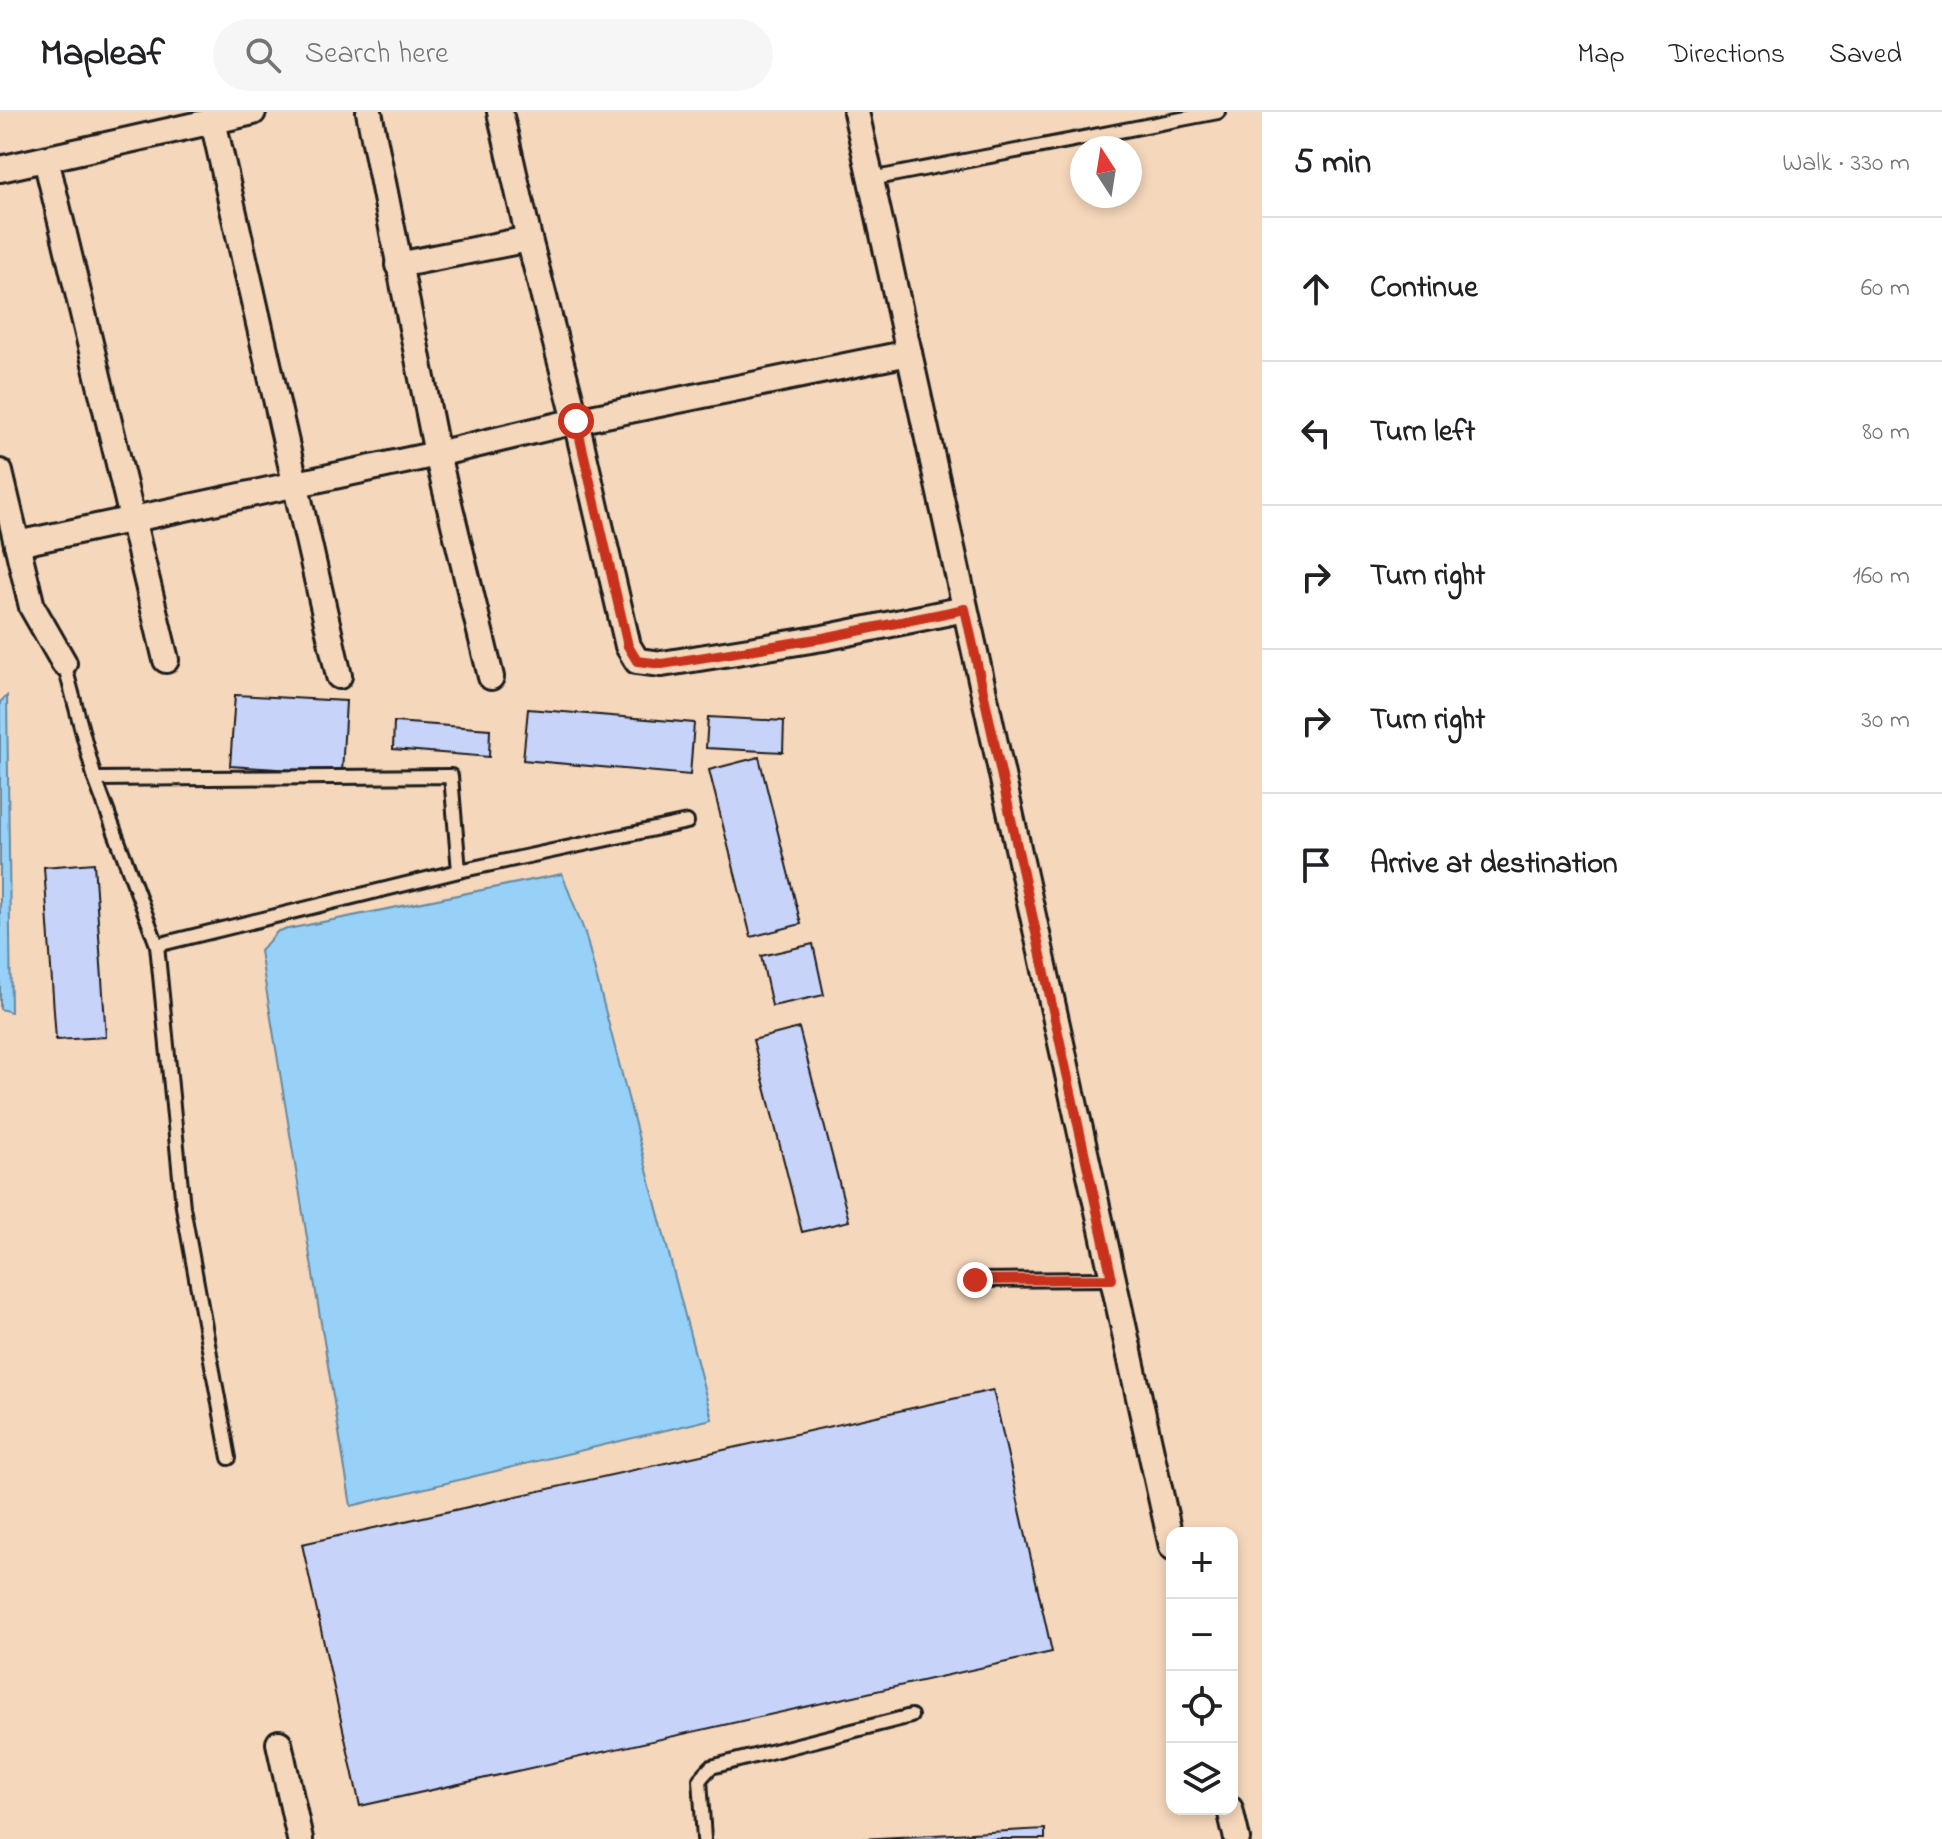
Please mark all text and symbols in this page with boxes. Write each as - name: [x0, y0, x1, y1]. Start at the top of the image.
- search box: [213, 19, 773, 91]
- text: Mapleaf: [40, 27, 165, 83]
- icon: search: [241, 33, 285, 77]
- text: Search here: [305, 33, 448, 77]
- text: Map: [1577, 35, 1625, 76]
- text: Directions: [1669, 35, 1785, 76]
- text: Saved: [1829, 35, 1902, 76]
- north arrow: [1070, 136, 1142, 208]
- text: 5 min: [1294, 139, 1371, 189]
- text: Walk · 330 m: [1782, 145, 1910, 183]
- icon: ahead: [1294, 267, 1338, 311]
- text: Continue: [1370, 267, 1478, 311]
- text: 60 m: [1861, 270, 1910, 308]
- route start: [558, 403, 594, 439]
- icon: left: [1294, 411, 1338, 455]
- text: Turn left: [1370, 411, 1475, 455]
- text: 80 m: [1862, 414, 1910, 452]
- icon: right: [1294, 555, 1338, 599]
- text: Turn right: [1370, 555, 1485, 599]
- text: 160 m: [1852, 558, 1910, 596]
- icon: right: [1294, 699, 1338, 743]
- text: Turn right: [1370, 699, 1485, 743]
- text: 30 m: [1861, 702, 1910, 740]
- icon: arrive: [1294, 843, 1338, 887]
- text: Arrive at destination: [1370, 843, 1618, 887]
- route end: [957, 1262, 993, 1298]
- map controls: [1166, 1527, 1238, 1815]
- button: +: [1166, 1527, 1238, 1599]
- button: −: [1166, 1599, 1238, 1671]
- button: locate: [1166, 1671, 1238, 1743]
- button: layers: [1166, 1743, 1238, 1815]

